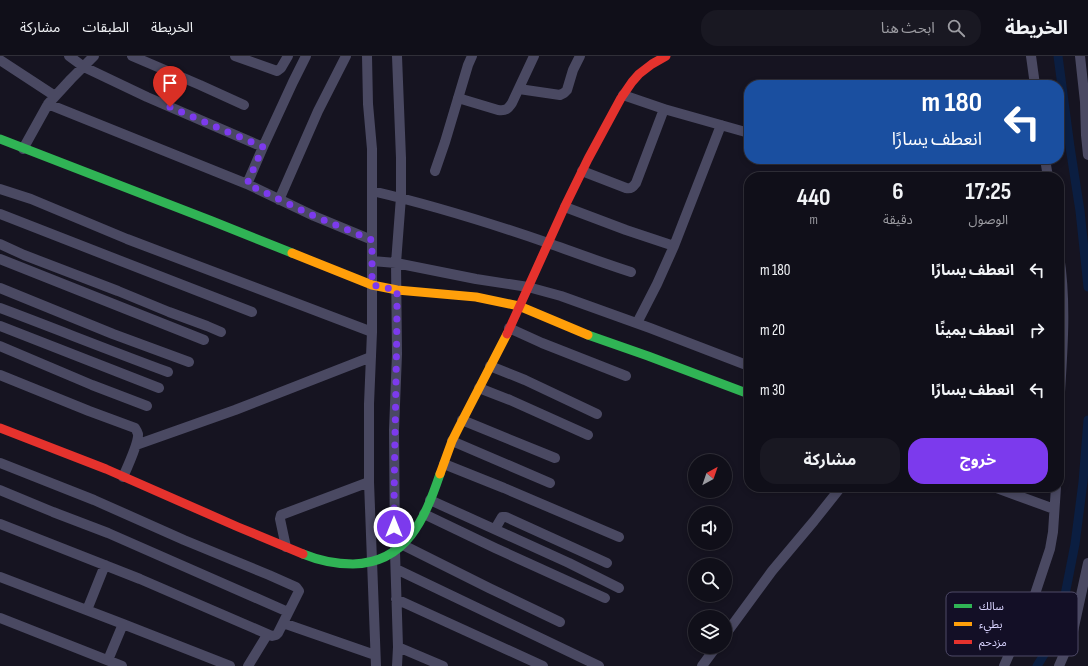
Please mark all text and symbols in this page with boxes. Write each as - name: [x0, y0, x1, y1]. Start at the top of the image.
- search box: [701, 10, 981, 46]
- icon: search: [945, 17, 967, 39]
- text: الخريطة: [1005, 17, 1068, 40]
- text: مشاركة: [20, 19, 60, 36]
- text: الطبقات: [82, 19, 129, 36]
- text: الخريطة: [151, 19, 193, 36]
- text: ابحث هنا: [881, 19, 935, 38]
- pin: [153, 66, 187, 107]
- icon: arrive: [159, 72, 181, 94]
- text: 180 m: [922, 86, 982, 119]
- icon: left: [996, 96, 1048, 148]
- text: انعطف يسارًا: [892, 129, 982, 150]
- text: 6: [892, 177, 904, 206]
- text: 17:25: [965, 177, 1011, 206]
- text: 440: [797, 183, 830, 212]
- text: m: [809, 212, 818, 228]
- text: دقيقة: [883, 212, 913, 228]
- text: الوصول: [969, 212, 1008, 228]
- icon: left: [1026, 259, 1048, 281]
- text: 180 m: [760, 261, 791, 280]
- text: انعطف يسارًا: [931, 261, 1014, 280]
- icon: right: [1026, 319, 1048, 341]
- text: 20 m: [760, 321, 785, 340]
- text: انعطف يمينًا: [935, 321, 1014, 340]
- icon: left: [1026, 379, 1048, 401]
- text: 30 m: [760, 381, 785, 400]
- text: انعطف يسارًا: [931, 381, 1014, 400]
- button: مشاركة: [760, 438, 900, 484]
- button: خروج: [908, 438, 1048, 484]
- north arrow: [688, 454, 732, 498]
- map controls: [688, 454, 732, 654]
- position arrow: [373, 506, 415, 548]
- button: sound: [688, 506, 732, 550]
- button: search: [688, 558, 732, 602]
- legend: [946, 592, 1078, 656]
- text: سالك: [979, 600, 1004, 613]
- button: layers: [688, 610, 732, 654]
- text: بطيء: [979, 618, 1002, 634]
- text: مزدحم: [979, 636, 1007, 651]

